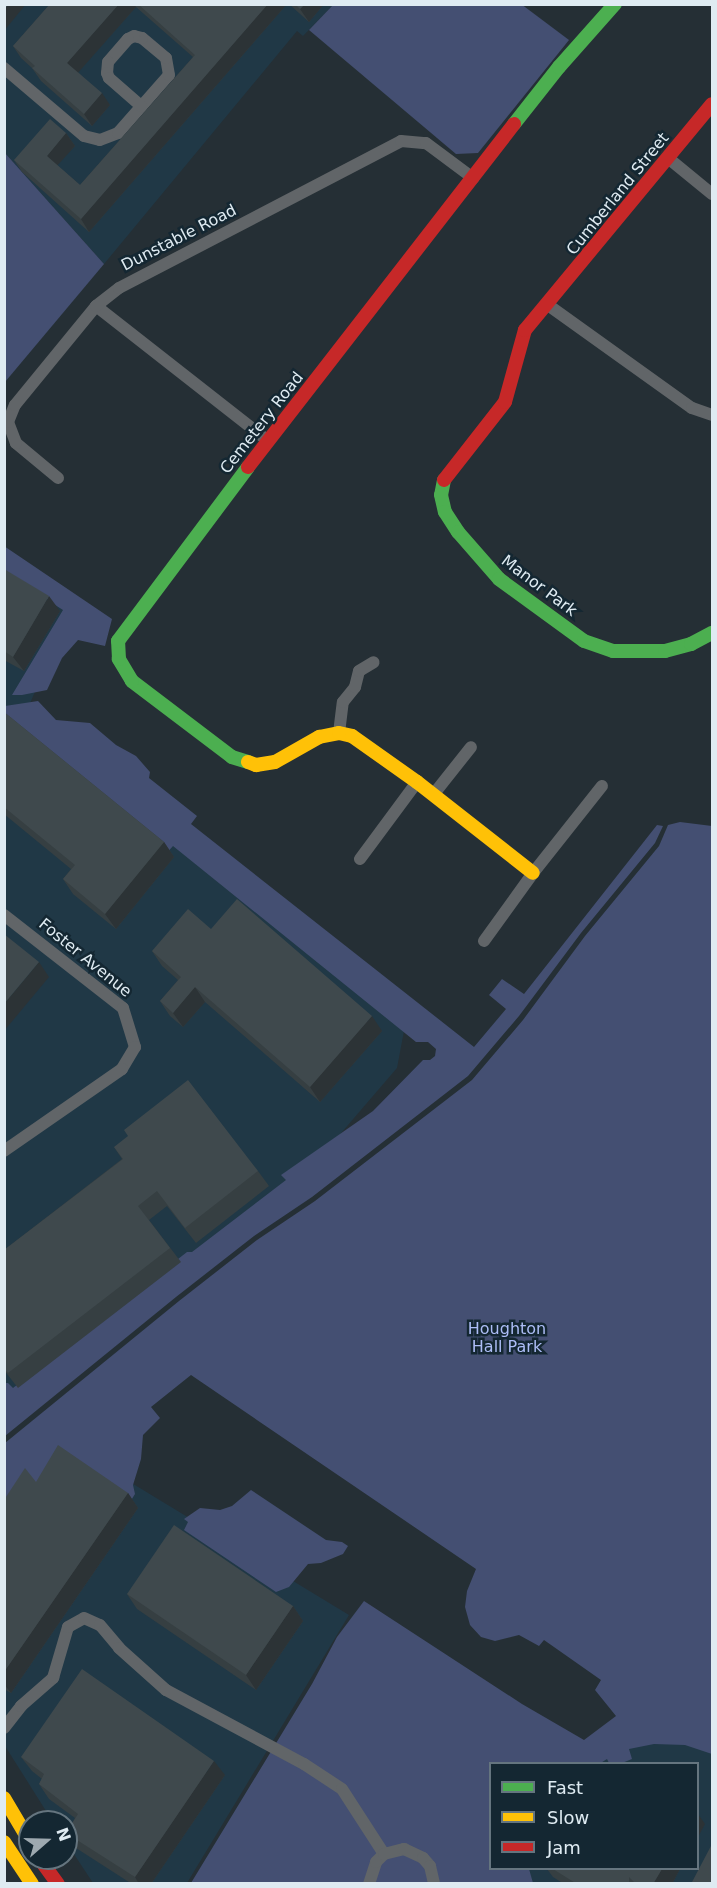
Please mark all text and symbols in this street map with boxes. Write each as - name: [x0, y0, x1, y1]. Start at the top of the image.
- street label: Cumberland Street: [563, 129, 673, 259]
- street label: Dunstable Road: [118, 201, 240, 275]
- street label: Cemetery Road: [216, 368, 308, 478]
- street label: Manor Park: [497, 551, 581, 621]
- street label: Foster Avenue: [35, 915, 135, 1001]
- park label: Houghton Hall Park: [468, 1319, 546, 1357]
- legend: [489, 1762, 699, 1870]
- text: Fast: [547, 1777, 583, 1798]
- text: Slow: [547, 1807, 589, 1828]
- north arrow: [18, 1810, 78, 1870]
- text: N: [52, 1825, 75, 1844]
- text: Jam: [547, 1837, 581, 1858]

